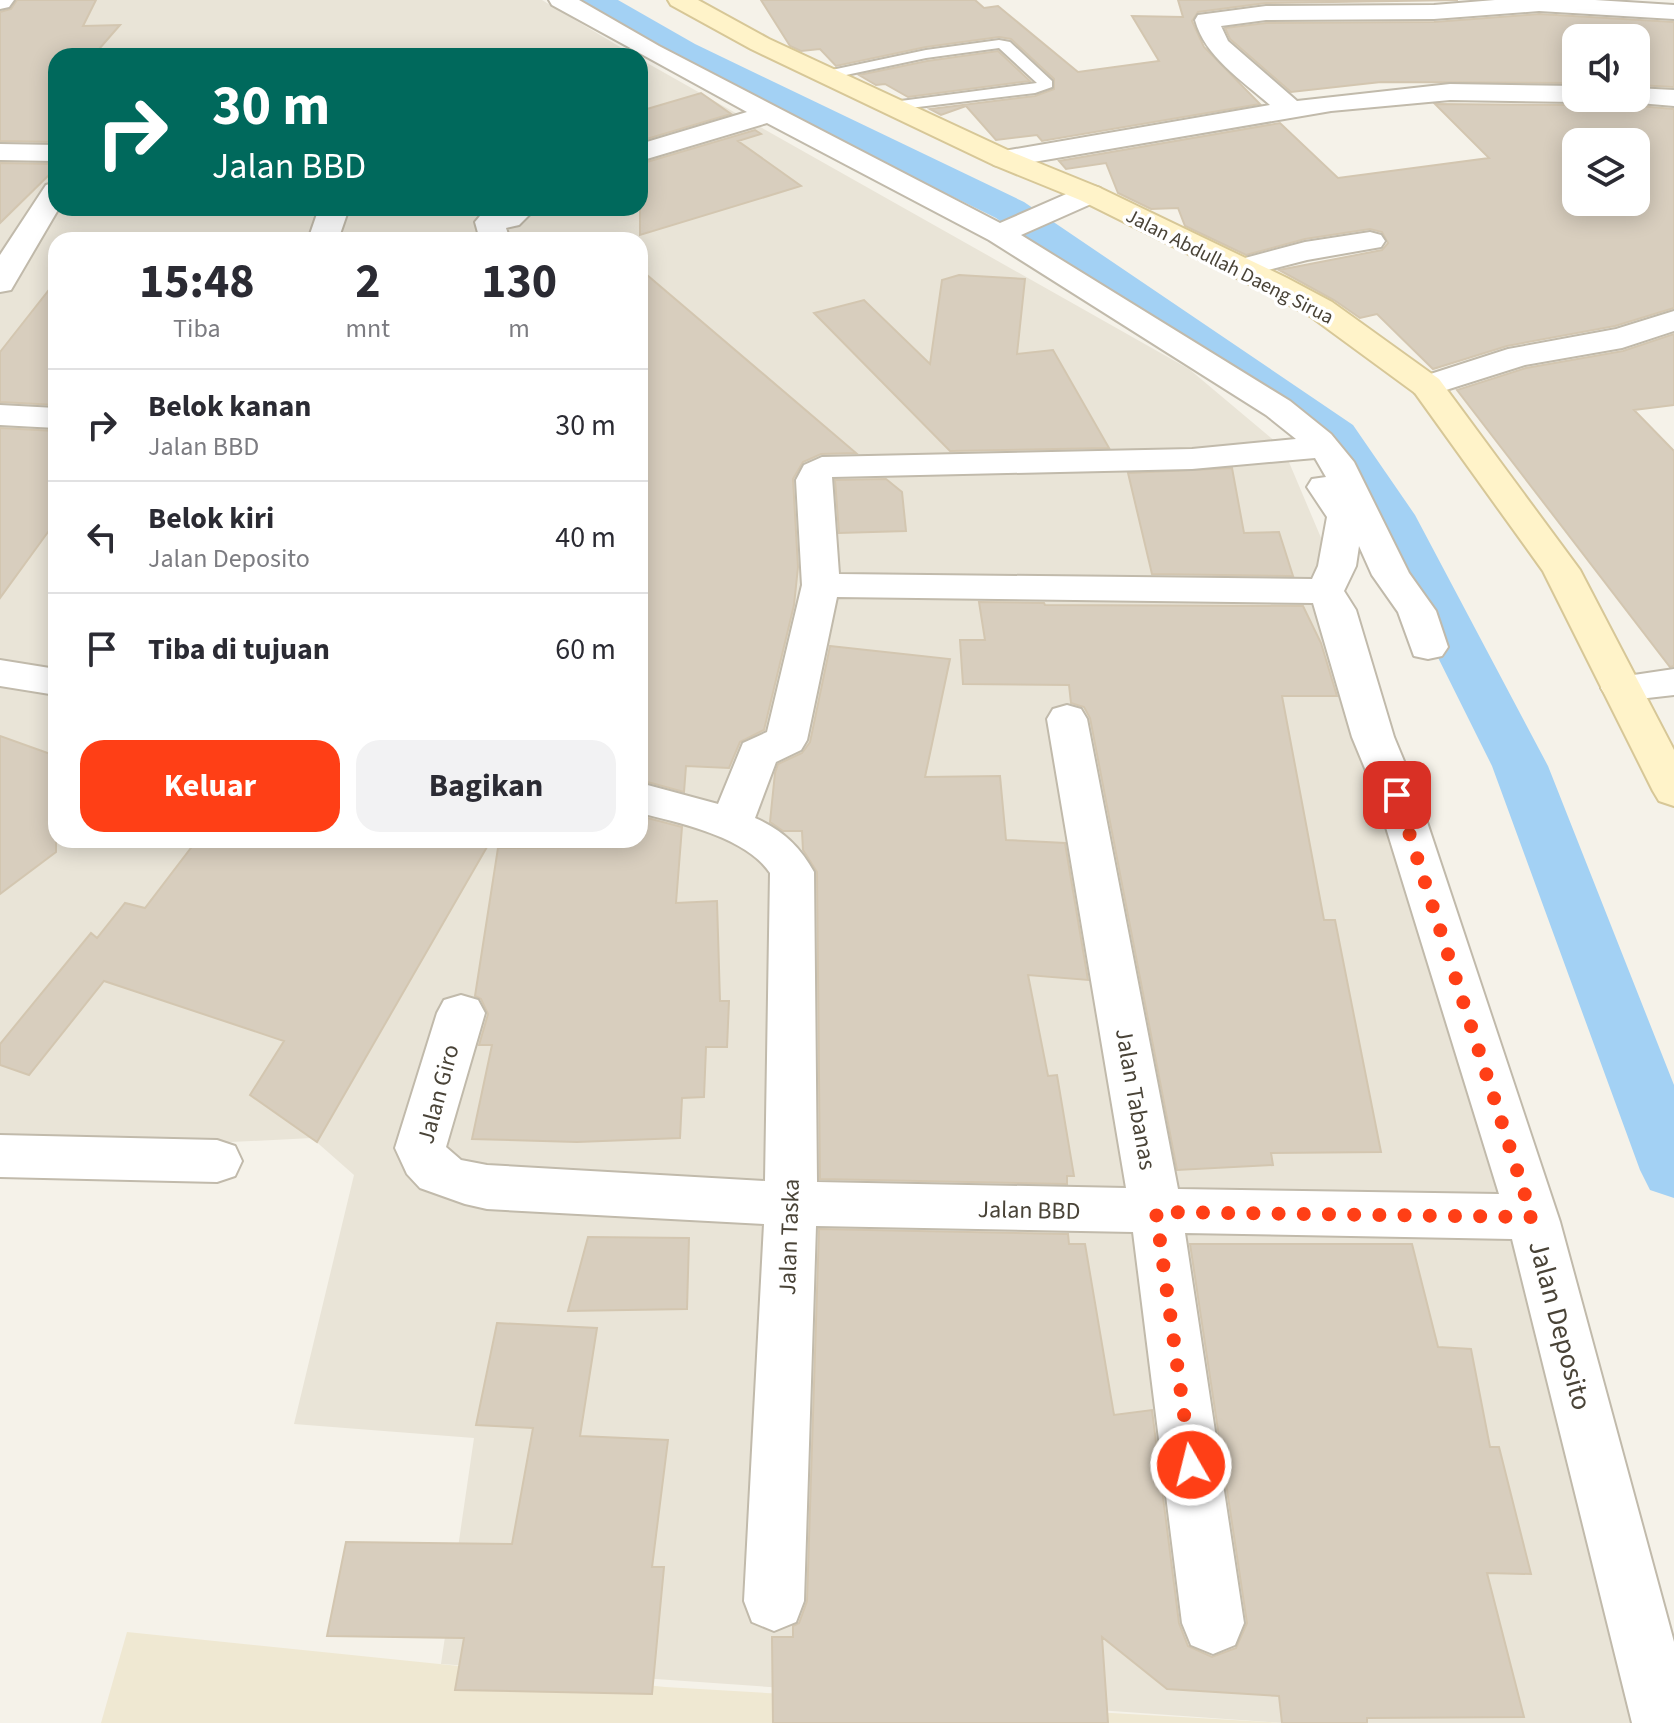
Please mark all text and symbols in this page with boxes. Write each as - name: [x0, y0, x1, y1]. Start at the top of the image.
- map controls: [1562, 24, 1650, 216]
- button: sound: [1562, 24, 1650, 112]
- text: 30 m: [212, 67, 330, 146]
- icon: right: [80, 80, 184, 184]
- button: layers: [1562, 128, 1650, 216]
- text: Jalan BBD: [212, 141, 366, 192]
- street label: Jalan Abdullah Daeng Sirua: [1121, 202, 1338, 331]
- text: 15:48: [139, 248, 255, 316]
- text: 2: [355, 248, 381, 316]
- text: 130: [481, 248, 557, 316]
- text: Tiba: [173, 310, 221, 347]
- text: mnt: [346, 310, 390, 347]
- text: m: [508, 310, 530, 347]
- text: Belok kanan: [148, 385, 311, 428]
- icon: right: [80, 403, 124, 447]
- text: 30 m: [555, 404, 616, 447]
- text: Jalan BBD: [148, 428, 259, 465]
- text: Belok kiri: [148, 497, 274, 540]
- icon: left: [80, 515, 124, 559]
- text: 40 m: [555, 516, 616, 559]
- text: Jalan Deposito: [148, 540, 310, 577]
- icon: arrive: [80, 627, 124, 671]
- text: Tiba di tujuan: [148, 628, 330, 671]
- text: 60 m: [555, 628, 616, 671]
- button: Keluar: [80, 740, 340, 832]
- button: Bagikan: [356, 740, 616, 832]
- pin: [1363, 761, 1431, 829]
- icon: arrive: [1375, 773, 1419, 817]
- street label: Jalan Tabanas: [1106, 1025, 1165, 1173]
- street label: Jalan Giro: [408, 1041, 469, 1148]
- street label: Jalan Taska: [770, 1178, 809, 1296]
- street label: Jalan BBD: [977, 1192, 1081, 1229]
- street label: Jalan Deposito: [1518, 1236, 1602, 1415]
- position arrow: [1149, 1423, 1233, 1507]

